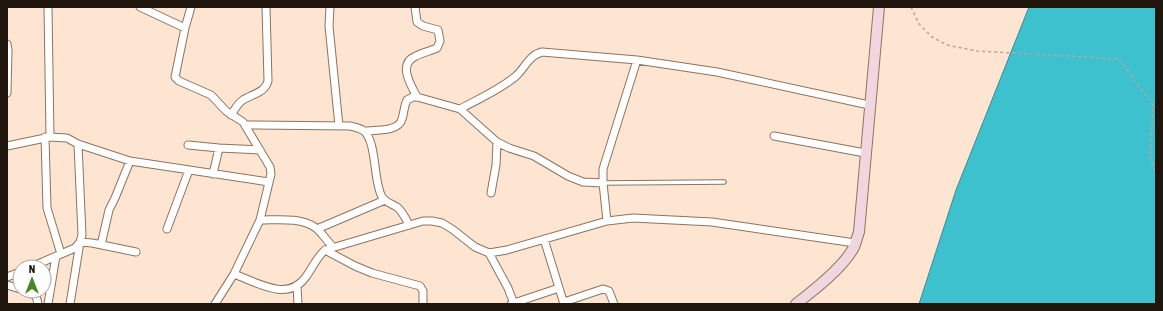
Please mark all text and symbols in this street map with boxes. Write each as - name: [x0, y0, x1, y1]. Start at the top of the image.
- north arrow: [12, 259, 52, 299]
- text: N: [29, 263, 35, 275]

